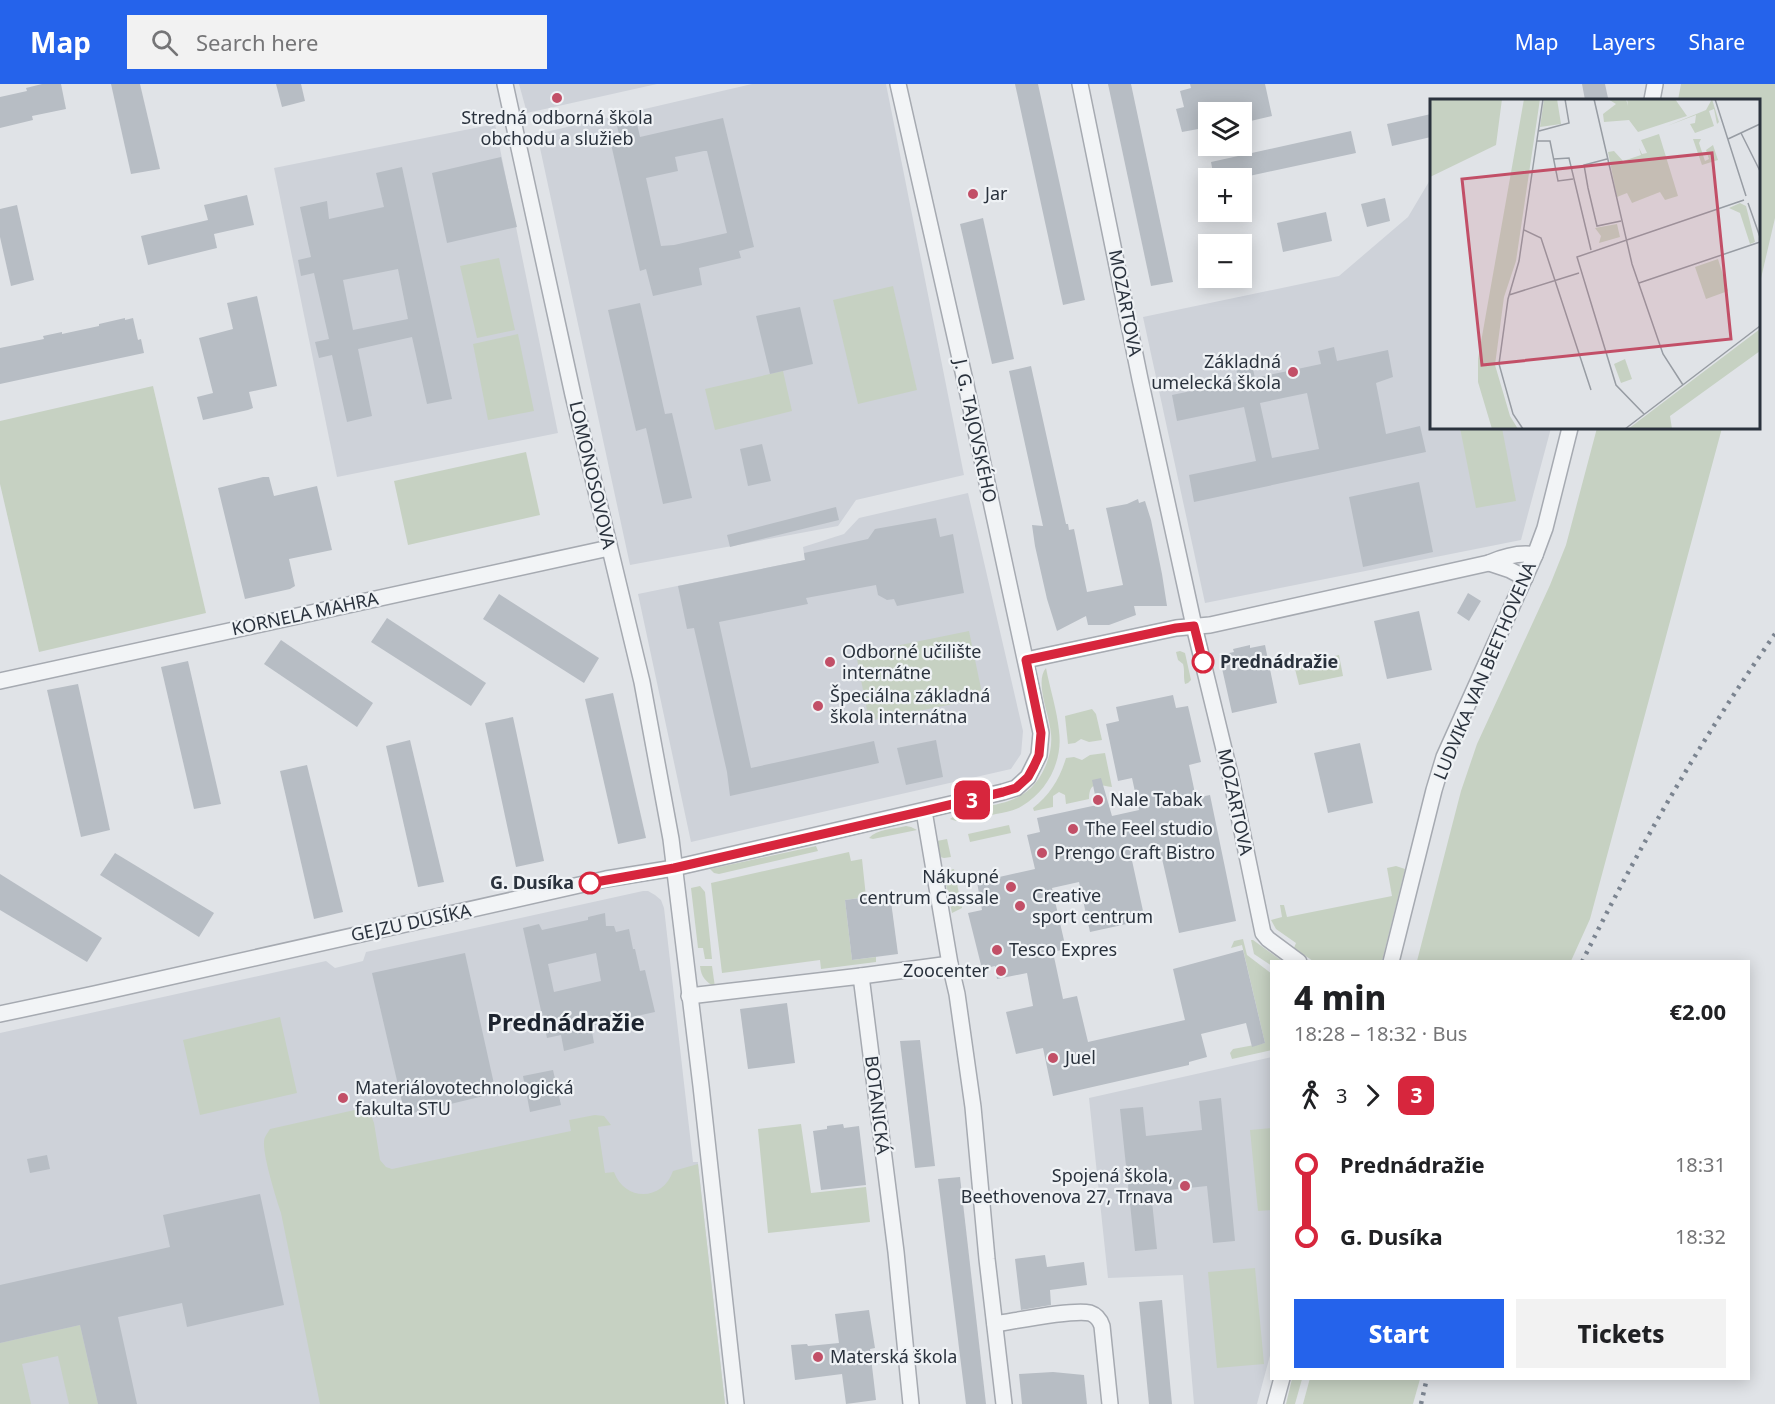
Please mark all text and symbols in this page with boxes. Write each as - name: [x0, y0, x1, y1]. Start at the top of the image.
- search box: [127, 15, 547, 69]
- text: Map: [30, 23, 91, 61]
- icon: search: [148, 26, 181, 59]
- text: Search here: [196, 27, 318, 57]
- text: Map: [1515, 28, 1559, 56]
- text: Layers: [1592, 28, 1656, 56]
- text: Share: [1689, 28, 1745, 56]
- marker: Stredná odborná škola obchodu a služieb: [550, 91, 564, 105]
- inset map: [1430, 99, 1760, 429]
- map controls: [1198, 102, 1252, 288]
- button: layers: [1198, 102, 1252, 156]
- place label: Stredná odborná škola obchodu a služieb: [461, 105, 653, 150]
- button: +: [1198, 168, 1252, 222]
- place label: Jar: [983, 181, 1008, 205]
- marker: Jar: [966, 187, 980, 201]
- button: −: [1198, 234, 1252, 288]
- street label: MOZARTOVA: [1104, 247, 1148, 359]
- place label: Základná umelecká škola: [1151, 349, 1281, 394]
- street label: J. G. TAJOVSKÉHO: [949, 355, 1003, 505]
- marker: Základná umelecká škola: [1286, 365, 1300, 379]
- street label: LOMONOSOVOVA: [564, 398, 622, 552]
- street label: LUDVIKA VAN BEETHOVENA: [1427, 558, 1541, 783]
- street label: KORNELA MAHRA: [229, 586, 381, 640]
- place label: Odborné učilište internátne: [842, 639, 981, 684]
- place label: Prednádražie: [1220, 649, 1338, 673]
- marker: Prednádražie: [1192, 651, 1214, 673]
- marker: Odborné učilište internátne: [823, 655, 837, 669]
- place label: Špeciálna základná škola internátna: [830, 683, 990, 728]
- marker: Špeciálna základná škola internátna: [811, 699, 825, 713]
- street label: MOZARTOVA: [1213, 746, 1259, 858]
- line badge: 3: [952, 780, 992, 820]
- text: 3: [966, 786, 978, 814]
- place label: Nale Tabak: [1110, 787, 1203, 811]
- marker: Nale Tabak: [1091, 793, 1105, 807]
- place label: The Feel studio: [1085, 816, 1213, 840]
- marker: The Feel studio: [1066, 822, 1080, 836]
- place label: Prengo Craft Bistro: [1054, 840, 1215, 864]
- marker: Prengo Craft Bistro: [1035, 846, 1049, 860]
- place label: Nákupné centrum Cassale: [859, 864, 999, 909]
- place label: G. Dusíka: [490, 870, 574, 894]
- marker: G. Dusíka: [579, 872, 601, 894]
- marker: Nákupné centrum Cassale: [1004, 880, 1018, 894]
- place label: Creative sport centrum: [1032, 883, 1153, 928]
- street label: GEJZU DUSÍKA: [349, 897, 474, 946]
- marker: Creative sport centrum: [1013, 899, 1027, 913]
- place label: Tesco Expres: [1009, 937, 1117, 961]
- marker: Tesco Expres: [990, 943, 1004, 957]
- place label: Zoocenter: [903, 958, 990, 982]
- marker: Zoocenter: [994, 964, 1008, 978]
- text: 4 min: [1294, 975, 1386, 1020]
- text: €2.00: [1669, 996, 1726, 1026]
- district label: Prednádražie: [487, 1005, 645, 1038]
- text: 18:28 – 18:32 · Bus: [1294, 1020, 1467, 1047]
- place label: Juel: [1063, 1045, 1096, 1069]
- marker: Juel: [1046, 1051, 1060, 1065]
- street label: BOTANICKÁ: [860, 1054, 896, 1156]
- place label: Materiálovotechnologická fakulta STU: [355, 1075, 573, 1120]
- icon: walk: [1294, 1079, 1327, 1112]
- icon: forward: [1356, 1079, 1389, 1112]
- text: 3: [1410, 1081, 1422, 1109]
- text: 3: [1336, 1082, 1347, 1109]
- marker: Materiálovotechnologická fakulta STU: [336, 1091, 350, 1105]
- text: Prednádražie: [1340, 1149, 1485, 1179]
- text: 18:31: [1675, 1151, 1726, 1178]
- place label: Spojená škola, Beethovenova 27, Trnava: [961, 1163, 1173, 1208]
- marker: Spojená škola, Beethovenova 27, Trnava: [1178, 1179, 1192, 1193]
- text: G. Dusíka: [1340, 1221, 1443, 1251]
- text: 18:32: [1675, 1223, 1726, 1250]
- button: Start: [1294, 1299, 1504, 1368]
- button: Tickets: [1516, 1299, 1726, 1368]
- place label: Materská škola: [830, 1344, 957, 1368]
- marker: Materská škola: [811, 1350, 825, 1364]

